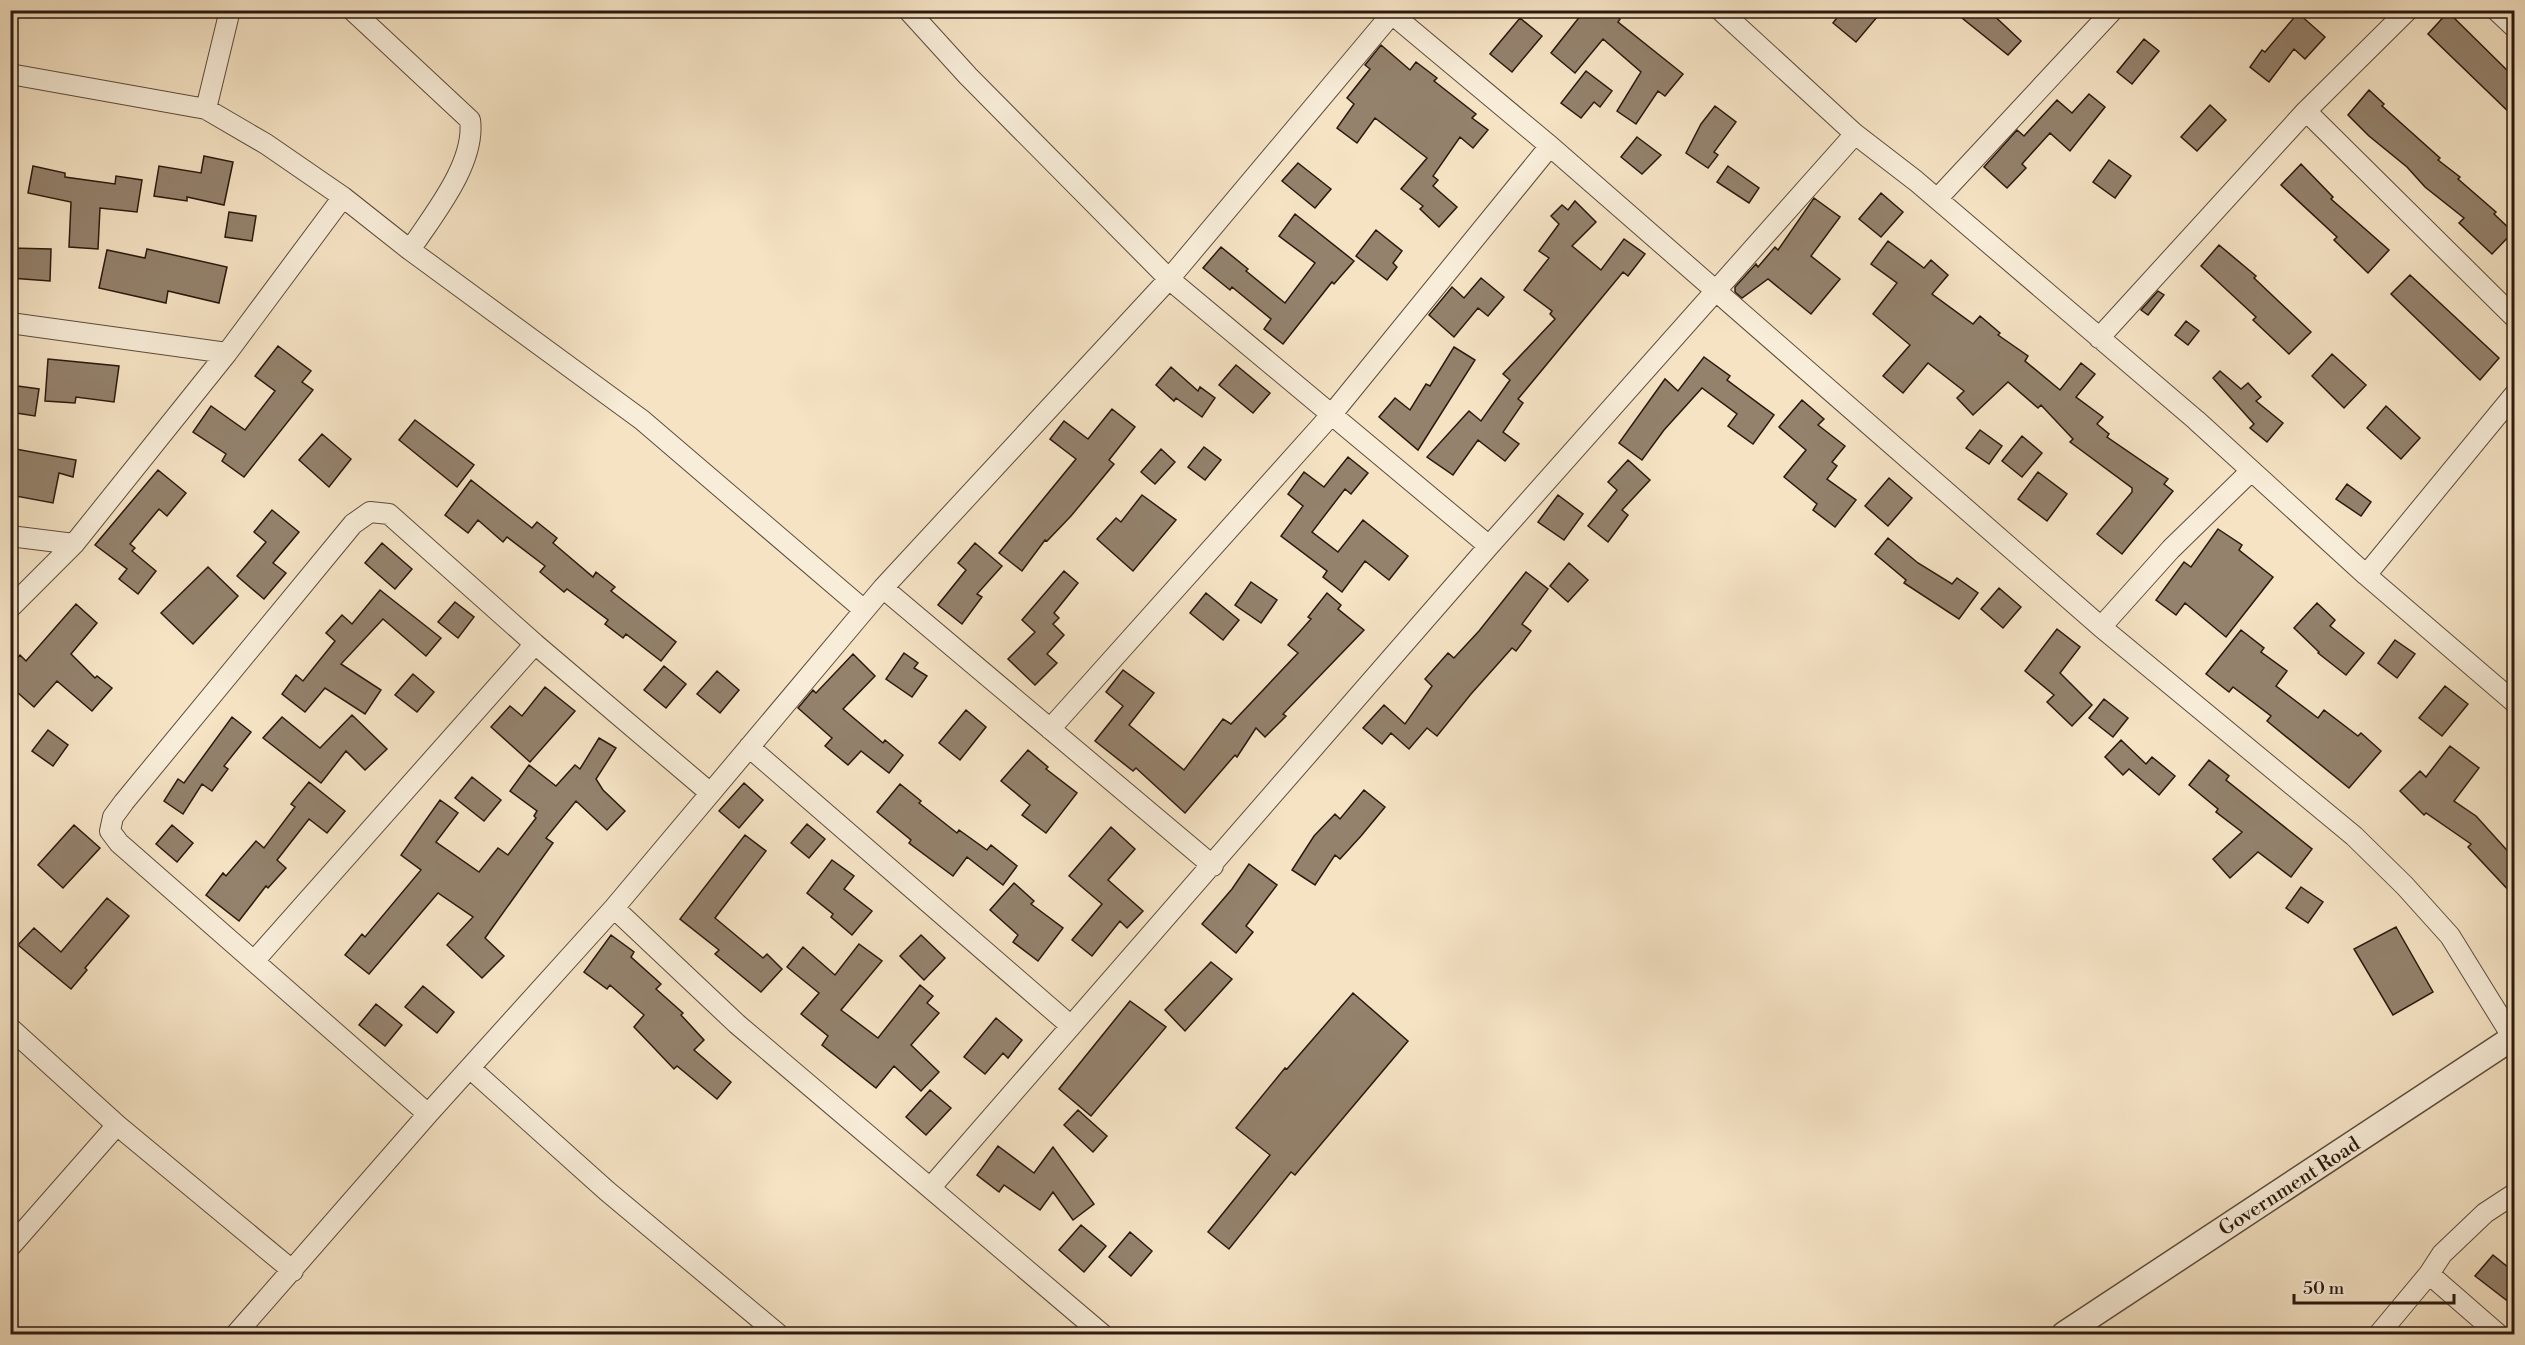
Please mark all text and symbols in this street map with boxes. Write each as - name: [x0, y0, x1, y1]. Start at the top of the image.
- street label: Government Road: [2215, 1132, 2366, 1242]
- scale bar: [2294, 1267, 2454, 1305]
- text: 50 m: [2303, 1277, 2345, 1300]

